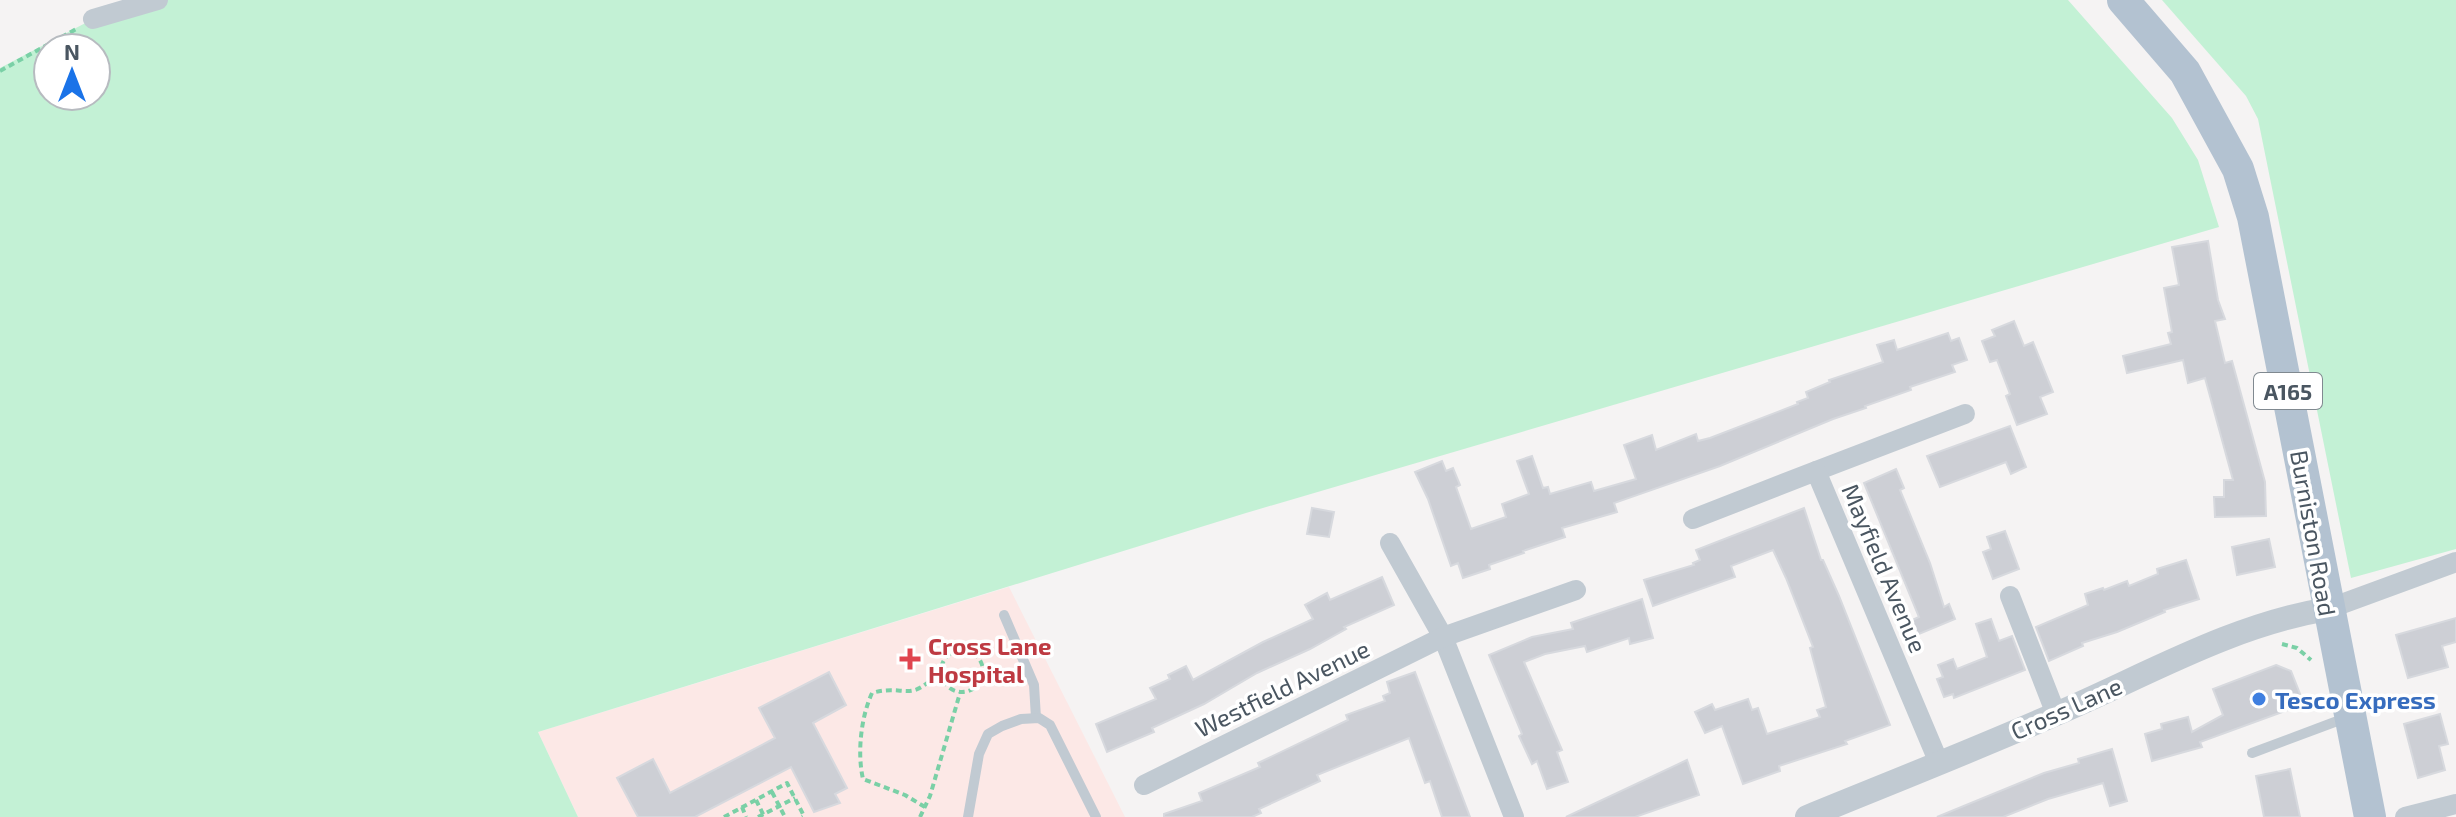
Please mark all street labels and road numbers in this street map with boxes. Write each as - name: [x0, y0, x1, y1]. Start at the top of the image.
- road number: A165: [2254, 373, 2322, 409]
- street label: Burniston Road: [2285, 448, 2343, 618]
- street label: Mayfield Avenue: [1836, 479, 1934, 657]
- street label: Westfield Avenue: [1190, 633, 1374, 743]
- street label: Cross Lane: [2006, 671, 2126, 745]

